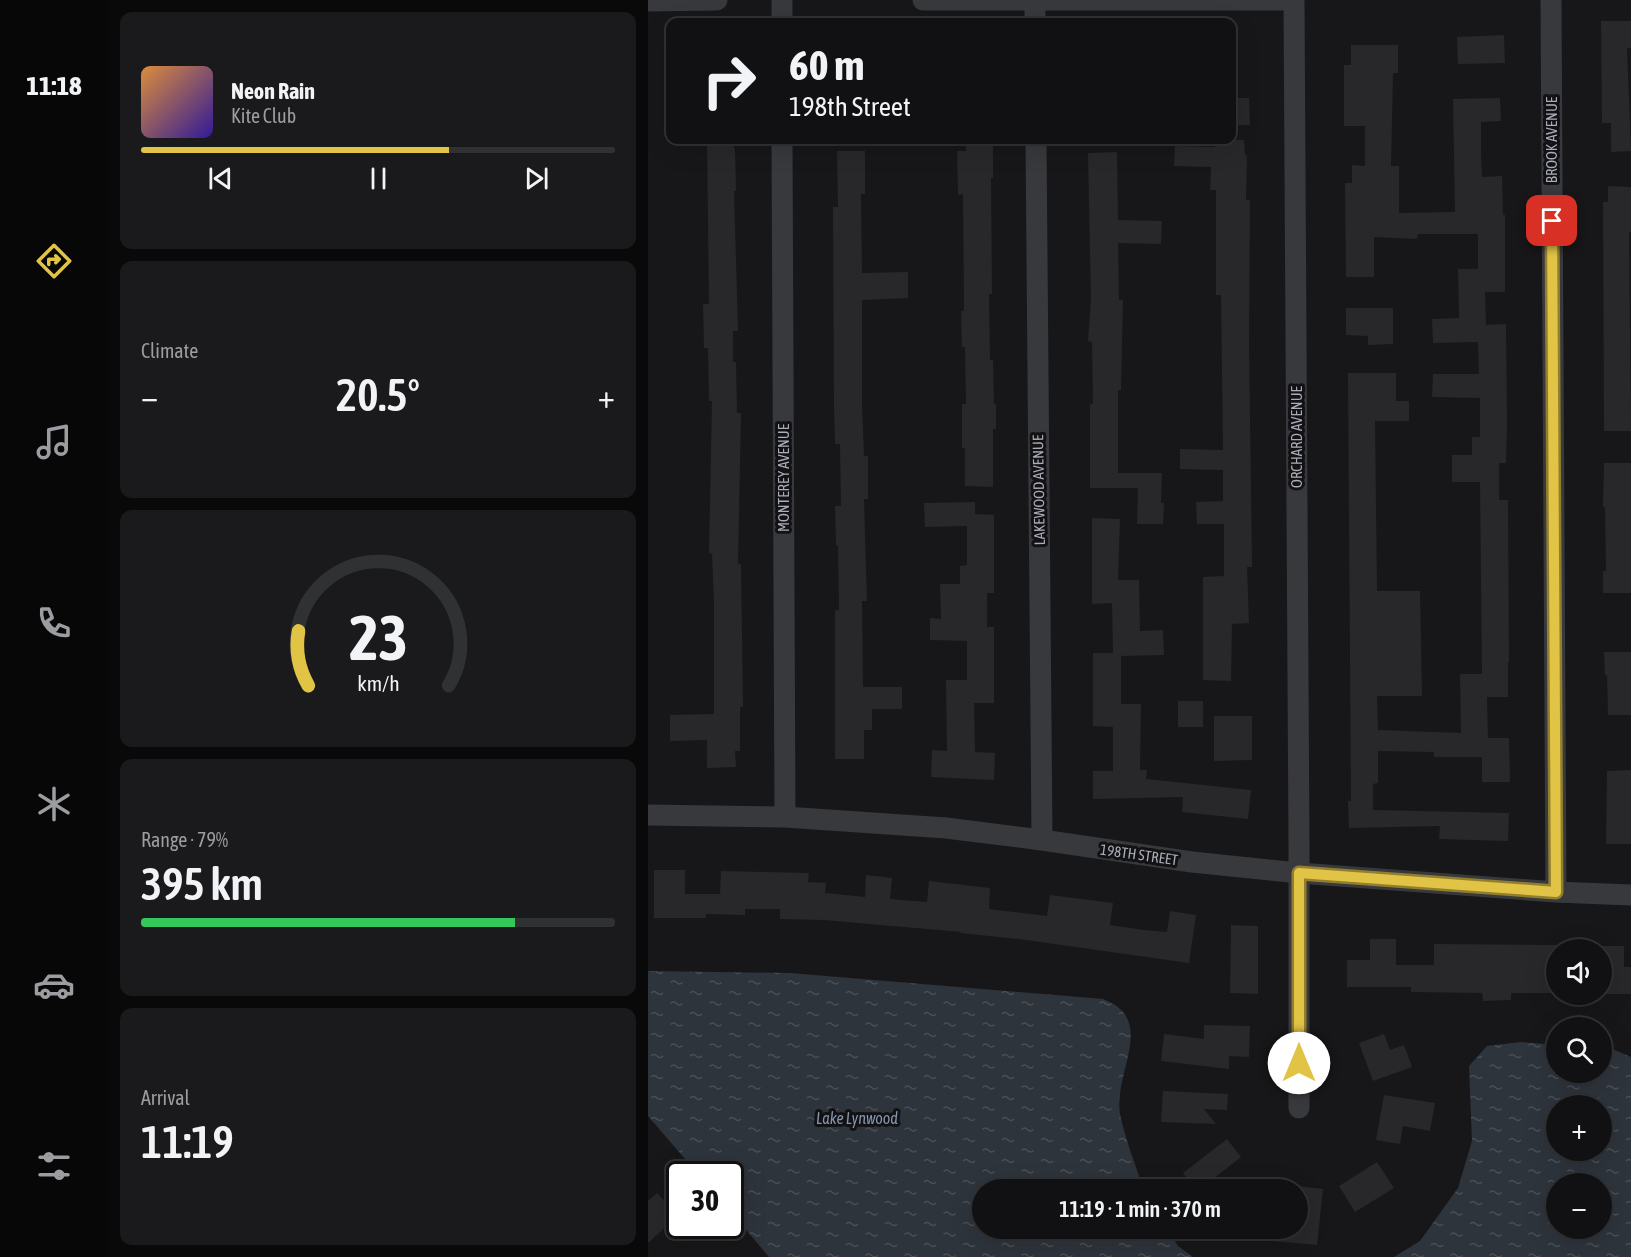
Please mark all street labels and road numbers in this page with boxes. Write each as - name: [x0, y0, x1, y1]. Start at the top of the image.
- street label: BROOK AVENUE: [1543, 96, 1560, 183]
- street label: ORCHARD AVENUE: [1288, 386, 1305, 488]
- street label: MONTEREY AVENUE: [775, 423, 792, 532]
- street label: LAKEWOOD AVENUE: [1029, 434, 1048, 545]
- street label: 198TH STREET: [1099, 841, 1179, 868]

